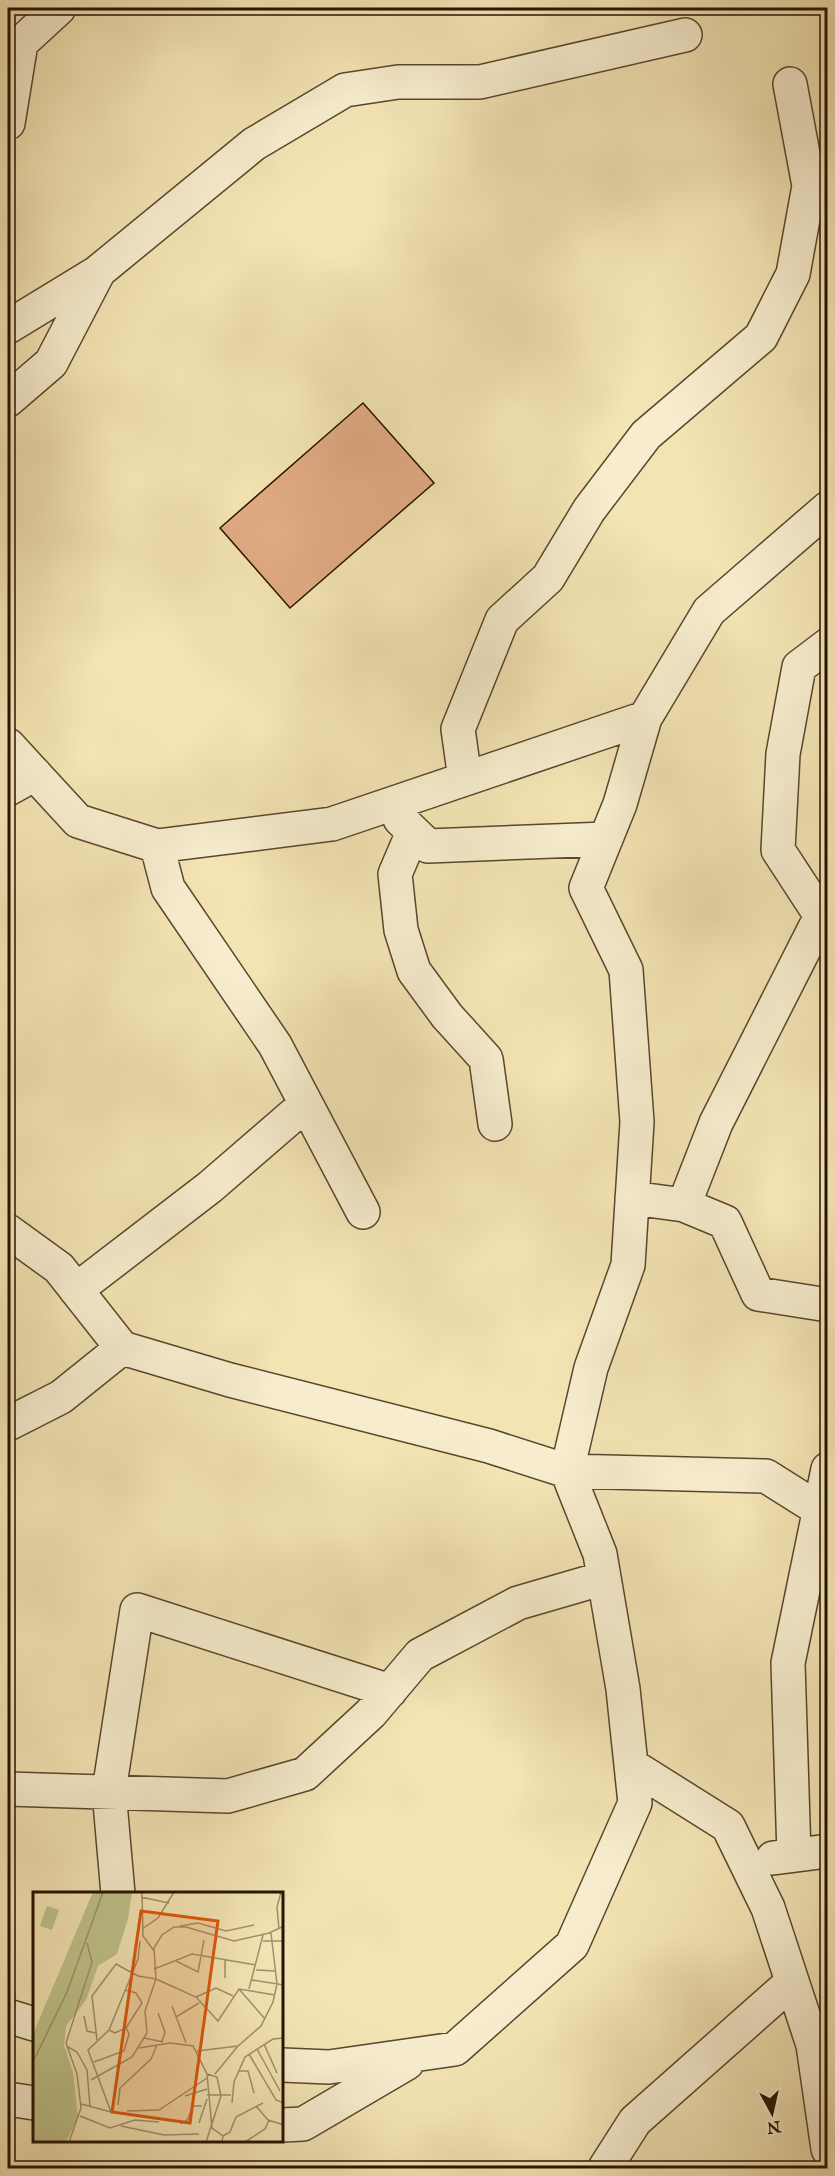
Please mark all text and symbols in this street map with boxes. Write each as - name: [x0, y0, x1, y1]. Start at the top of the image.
- inset map: [33, 1892, 284, 2143]
- north arrow: [742, 2083, 802, 2143]
- text: N: [765, 2115, 783, 2137]

